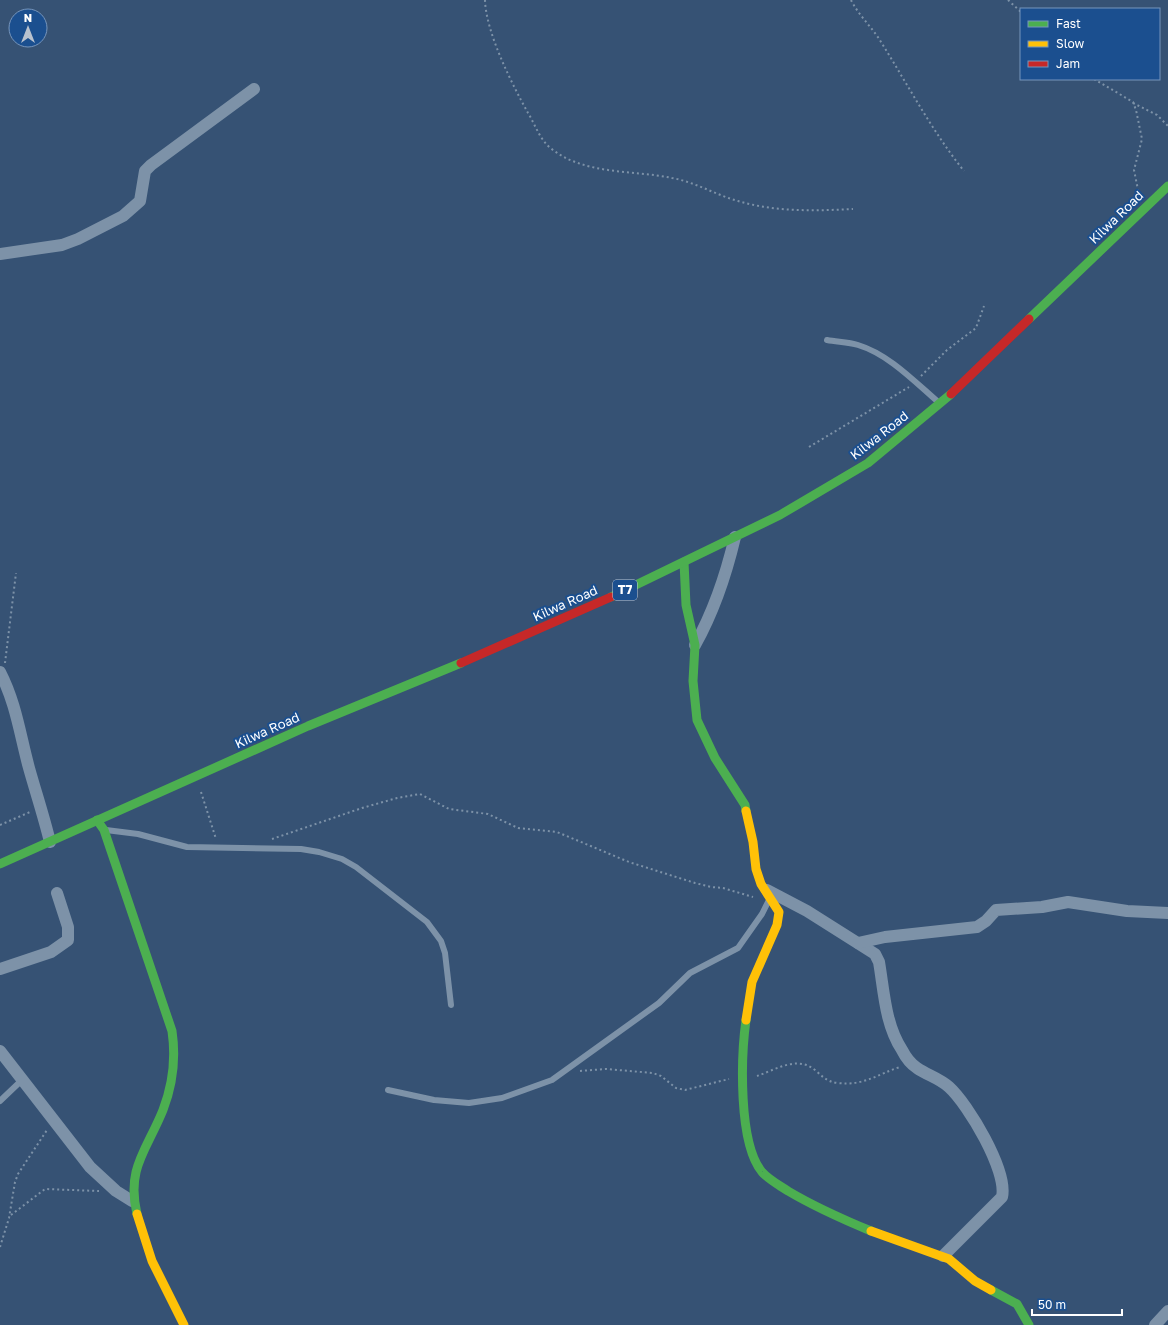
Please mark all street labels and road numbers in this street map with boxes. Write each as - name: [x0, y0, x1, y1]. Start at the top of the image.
- street label: Kilwa Road: [1086, 187, 1146, 247]
- street label: Kilwa Road: [847, 407, 911, 463]
- road number: T7: [613, 580, 637, 600]
- street label: Kilwa Road: [530, 582, 600, 624]
- street label: Kilwa Road: [232, 709, 302, 751]

